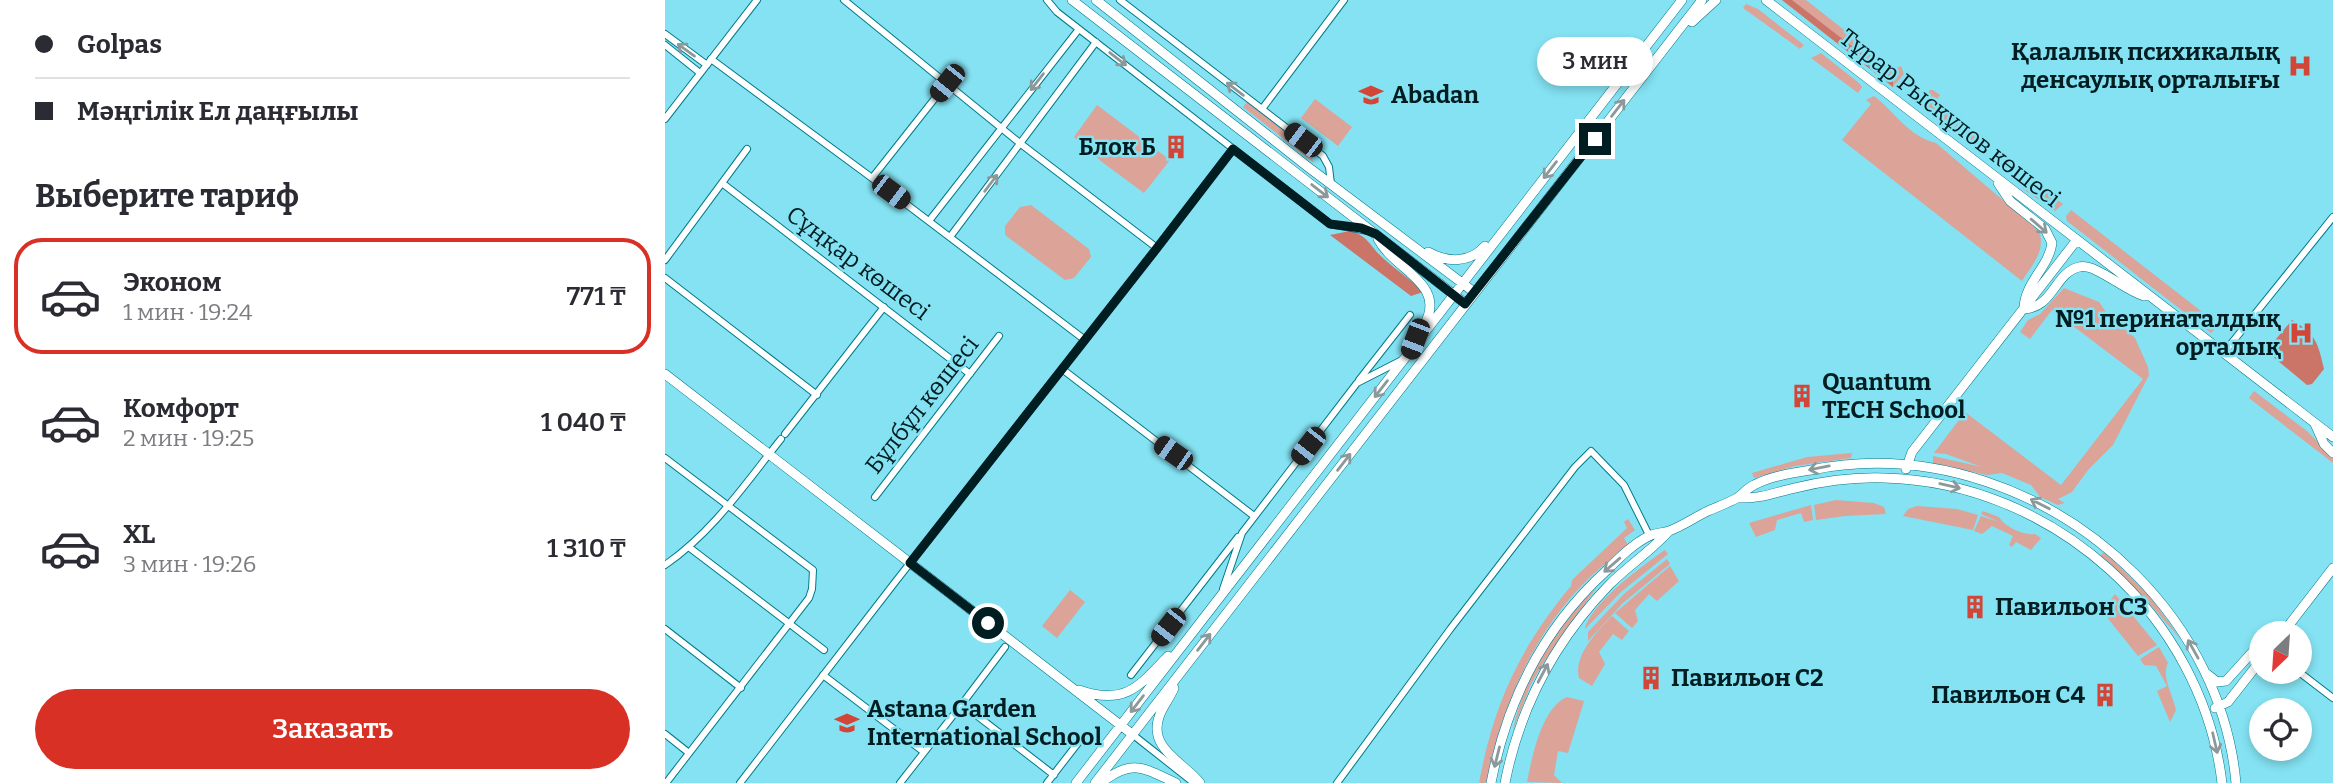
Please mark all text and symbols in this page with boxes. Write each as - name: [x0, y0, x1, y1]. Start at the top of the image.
- street label: Тұрар Рысқұлов көшесі: [1834, 23, 2066, 213]
- text: Golpas: [77, 29, 162, 60]
- callout: 3 мин: [1537, 38, 1653, 86]
- place label: Қалалық психикалық денсаулық орталығы: [2011, 38, 2281, 94]
- one-way arrow: [677, 42, 696, 57]
- text: 3 мин: [1562, 47, 1628, 75]
- one-way arrow: [1108, 52, 1127, 67]
- hospital icon: Қалалық психикалық денсаулық орталығы: [2286, 52, 2314, 80]
- car: [926, 60, 969, 106]
- one-way arrow: [1029, 73, 1044, 91]
- one-way arrow: [1227, 81, 1245, 96]
- school or university icon: Abadan: [1357, 81, 1385, 109]
- place label: Abadan: [1391, 81, 1479, 109]
- text: Мәңгілік Ел даңғылы: [77, 96, 358, 127]
- one-way arrow: [1611, 100, 1626, 118]
- car: [1280, 119, 1327, 161]
- route end: [1579, 123, 1611, 155]
- place label: Блок Б: [1078, 133, 1156, 161]
- building icon: Блок Б: [1162, 133, 1190, 161]
- one-way arrow: [1543, 161, 1558, 179]
- car: [868, 171, 915, 213]
- one-way arrow: [984, 174, 998, 193]
- text: Выберите тариф: [35, 177, 299, 215]
- one-way arrow: [1310, 184, 1329, 199]
- street label: Сұңқар көшесі: [781, 200, 935, 326]
- one-way arrow: [2030, 218, 2048, 234]
- icon: car: [39, 265, 102, 328]
- text: Эконом: [123, 267, 222, 298]
- text: 771 ₸: [566, 281, 626, 312]
- text: 1 мин · 19:24: [123, 298, 252, 326]
- place label: №1 перинаталдық орталық: [2055, 305, 2282, 361]
- car: [1398, 316, 1433, 362]
- hospital icon: №1 перинаталдық орталық: [2287, 319, 2315, 347]
- street label: Бұлбұл көшесі: [860, 331, 984, 479]
- place label: Quantum TECH School: [1822, 368, 1966, 424]
- one-way arrow: [1374, 379, 1389, 398]
- building icon: Quantum TECH School: [1788, 382, 1816, 410]
- icon: car: [39, 391, 102, 454]
- text: Комфорт: [123, 393, 239, 424]
- text: 1 040 ₸: [541, 407, 626, 438]
- car: [1287, 423, 1330, 469]
- text: 2 мин · 19:25: [123, 424, 254, 452]
- car: [1150, 432, 1197, 474]
- one-way arrow: [1336, 454, 1351, 472]
- one-way arrow: [1808, 462, 1831, 475]
- one-way arrow: [1938, 480, 1961, 494]
- one-way arrow: [2030, 496, 2050, 510]
- icon: car: [39, 517, 102, 580]
- text: XL: [123, 519, 155, 550]
- text: 1 310 ₸: [547, 533, 626, 564]
- text: 3 мин · 19:26: [123, 550, 256, 578]
- one-way arrow: [1603, 557, 1621, 573]
- building icon: Павильон С3: [1961, 593, 1989, 621]
- place label: Павильон С3: [1995, 593, 2148, 621]
- car: [1147, 604, 1190, 650]
- route start: [972, 607, 1004, 639]
- north arrow: [2249, 621, 2312, 684]
- map controls: [2249, 621, 2312, 761]
- one-way arrow: [1197, 633, 1212, 652]
- one-way arrow: [2186, 639, 2199, 660]
- one-way arrow: [1536, 663, 1550, 683]
- building icon: Павильон С2: [1637, 664, 1665, 692]
- place label: Павильон С2: [1671, 664, 1823, 692]
- place label: Павильон С4: [1931, 681, 2085, 709]
- building icon: Павильон С4: [2091, 681, 2119, 709]
- button: Заказать: [35, 689, 630, 769]
- place label: Astana Garden International School: [867, 695, 1102, 751]
- one-way arrow: [1129, 695, 1144, 713]
- button: locate: [2249, 698, 2312, 761]
- school or university icon: Astana Garden International School: [833, 709, 861, 737]
- one-way arrow: [2208, 731, 2222, 754]
- one-way arrow: [1490, 745, 1503, 768]

